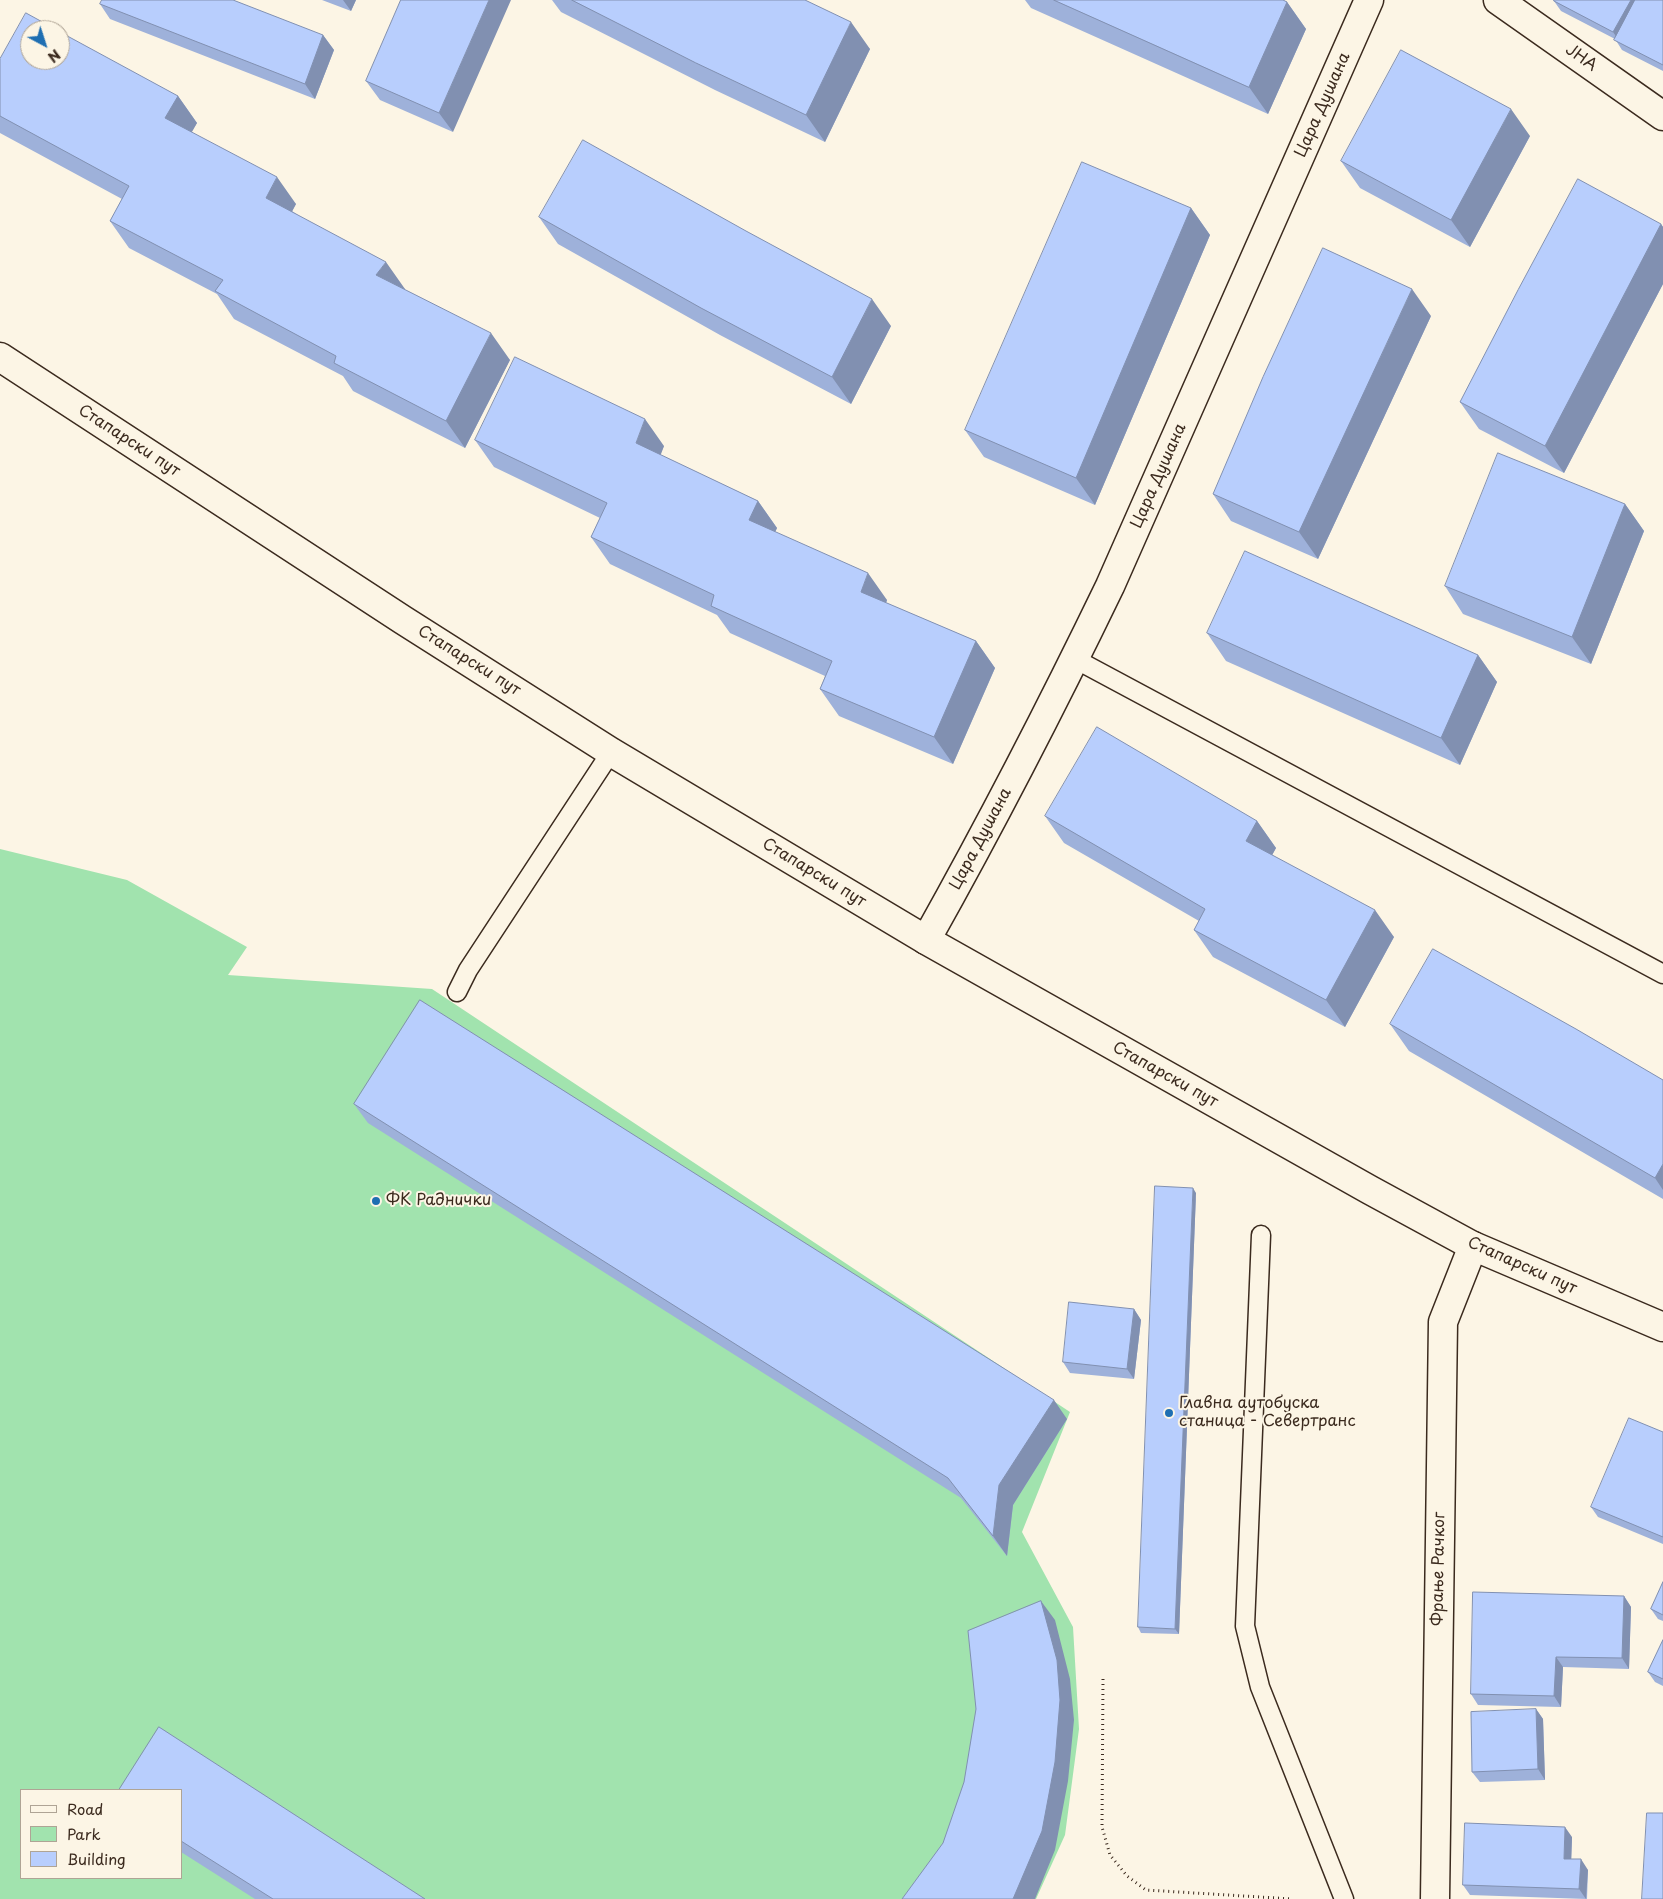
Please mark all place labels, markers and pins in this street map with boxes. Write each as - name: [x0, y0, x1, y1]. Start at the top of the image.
- place label: ФК Раднички: [386, 1191, 491, 1211]
- marker: ФК Раднички: [370, 1195, 382, 1207]
- place label: Главна аутобуска станица - Севертранс: [1179, 1394, 1356, 1432]
- marker: Главна аутобуска станица - Севертранс: [1163, 1407, 1175, 1419]

